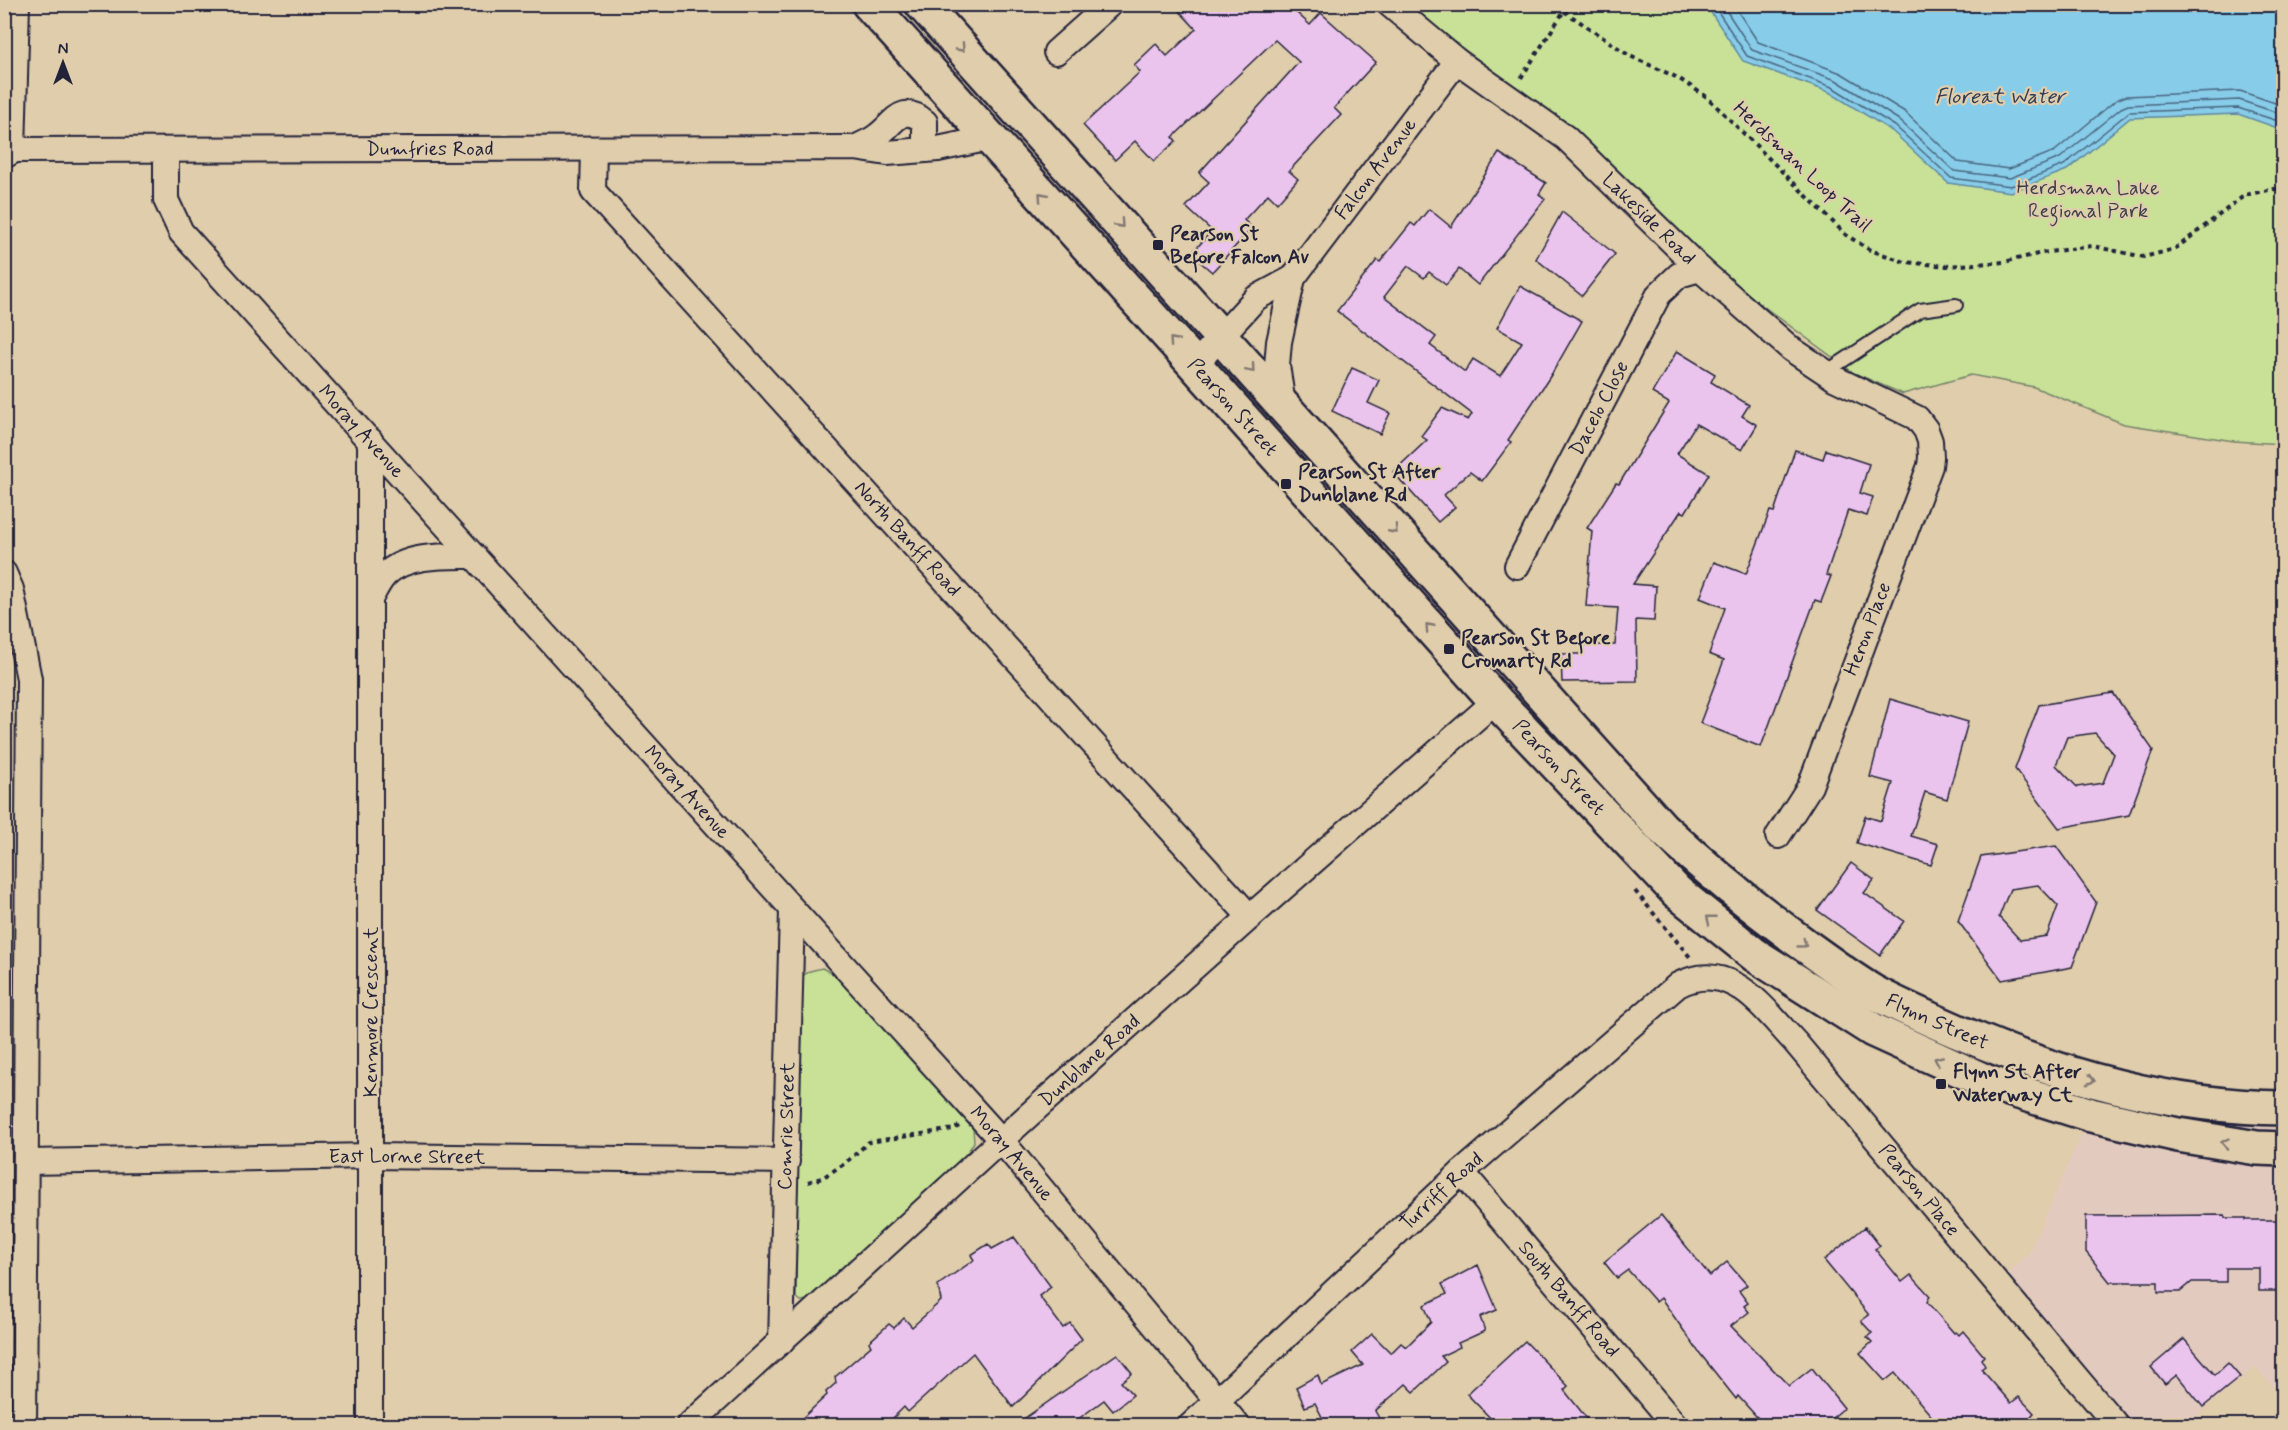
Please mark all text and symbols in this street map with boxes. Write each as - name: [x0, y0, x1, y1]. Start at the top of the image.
- north arrow: [33, 33, 93, 93]
- text: N: [58, 39, 68, 60]
- one-way arrow: [954, 41, 965, 52]
- water label: Floreat Water: [1935, 83, 2067, 111]
- street label: Herdsman Loop Trail: [1727, 96, 1877, 239]
- street label: Falcon Avenue: [1328, 112, 1423, 225]
- street label: Dumfries Road: [366, 135, 494, 163]
- street label: Lakeside Road: [1596, 167, 1702, 271]
- park label: Herdsman Lake Regional Park: [2017, 175, 2159, 227]
- one-way arrow: [1039, 192, 1050, 203]
- one-way arrow: [1113, 217, 1124, 228]
- place label: Pearson St Before Falcon Av: [1170, 221, 1310, 273]
- marker: Pearson St Before Falcon Av: [1151, 238, 1165, 252]
- one-way arrow: [1169, 337, 1180, 348]
- street label: Pearson Street: [1182, 352, 1284, 462]
- street label: Dacelo Close: [1563, 356, 1635, 461]
- one-way arrow: [1243, 362, 1254, 373]
- street label: Moray Avenue: [312, 379, 410, 484]
- place label: Pearson St After Dunblane Rd: [1298, 459, 1441, 509]
- street label: North Banff Road: [848, 475, 967, 603]
- marker: Pearson St After Dunblane Rd: [1279, 477, 1293, 491]
- one-way arrow: [1387, 523, 1398, 534]
- street label: Heron Place: [1838, 578, 1898, 680]
- one-way arrow: [1425, 623, 1436, 634]
- place label: Pearson St Before Cromarty Rd: [1461, 625, 1611, 675]
- marker: Pearson St Before Cromarty Rd: [1442, 642, 1456, 656]
- street label: Pearson Street: [1507, 713, 1611, 821]
- street label: Moray Avenue: [637, 739, 736, 845]
- one-way arrow: [1706, 915, 1717, 926]
- street label: Kenmore Crescent: [358, 927, 385, 1097]
- one-way arrow: [1796, 937, 1807, 948]
- street label: Flynn Street: [1881, 987, 1993, 1056]
- street label: Dunblane Road: [1033, 1008, 1146, 1113]
- one-way arrow: [1934, 1055, 1945, 1067]
- place label: Flynn St After Waterway Ct: [1952, 1059, 2082, 1109]
- street label: Comrie Street: [771, 1061, 802, 1190]
- one-way arrow: [2086, 1073, 2096, 1086]
- marker: Flynn St After Waterway Ct: [1934, 1077, 1948, 1091]
- street label: Moray Avenue: [963, 1100, 1060, 1207]
- one-way arrow: [2221, 1137, 2231, 1150]
- street label: Pearson Place: [1873, 1138, 1966, 1242]
- street label: East Lorne Street: [328, 1142, 486, 1171]
- street label: Turriff Road: [1394, 1146, 1489, 1237]
- street label: South Banff Road: [1512, 1235, 1626, 1363]

